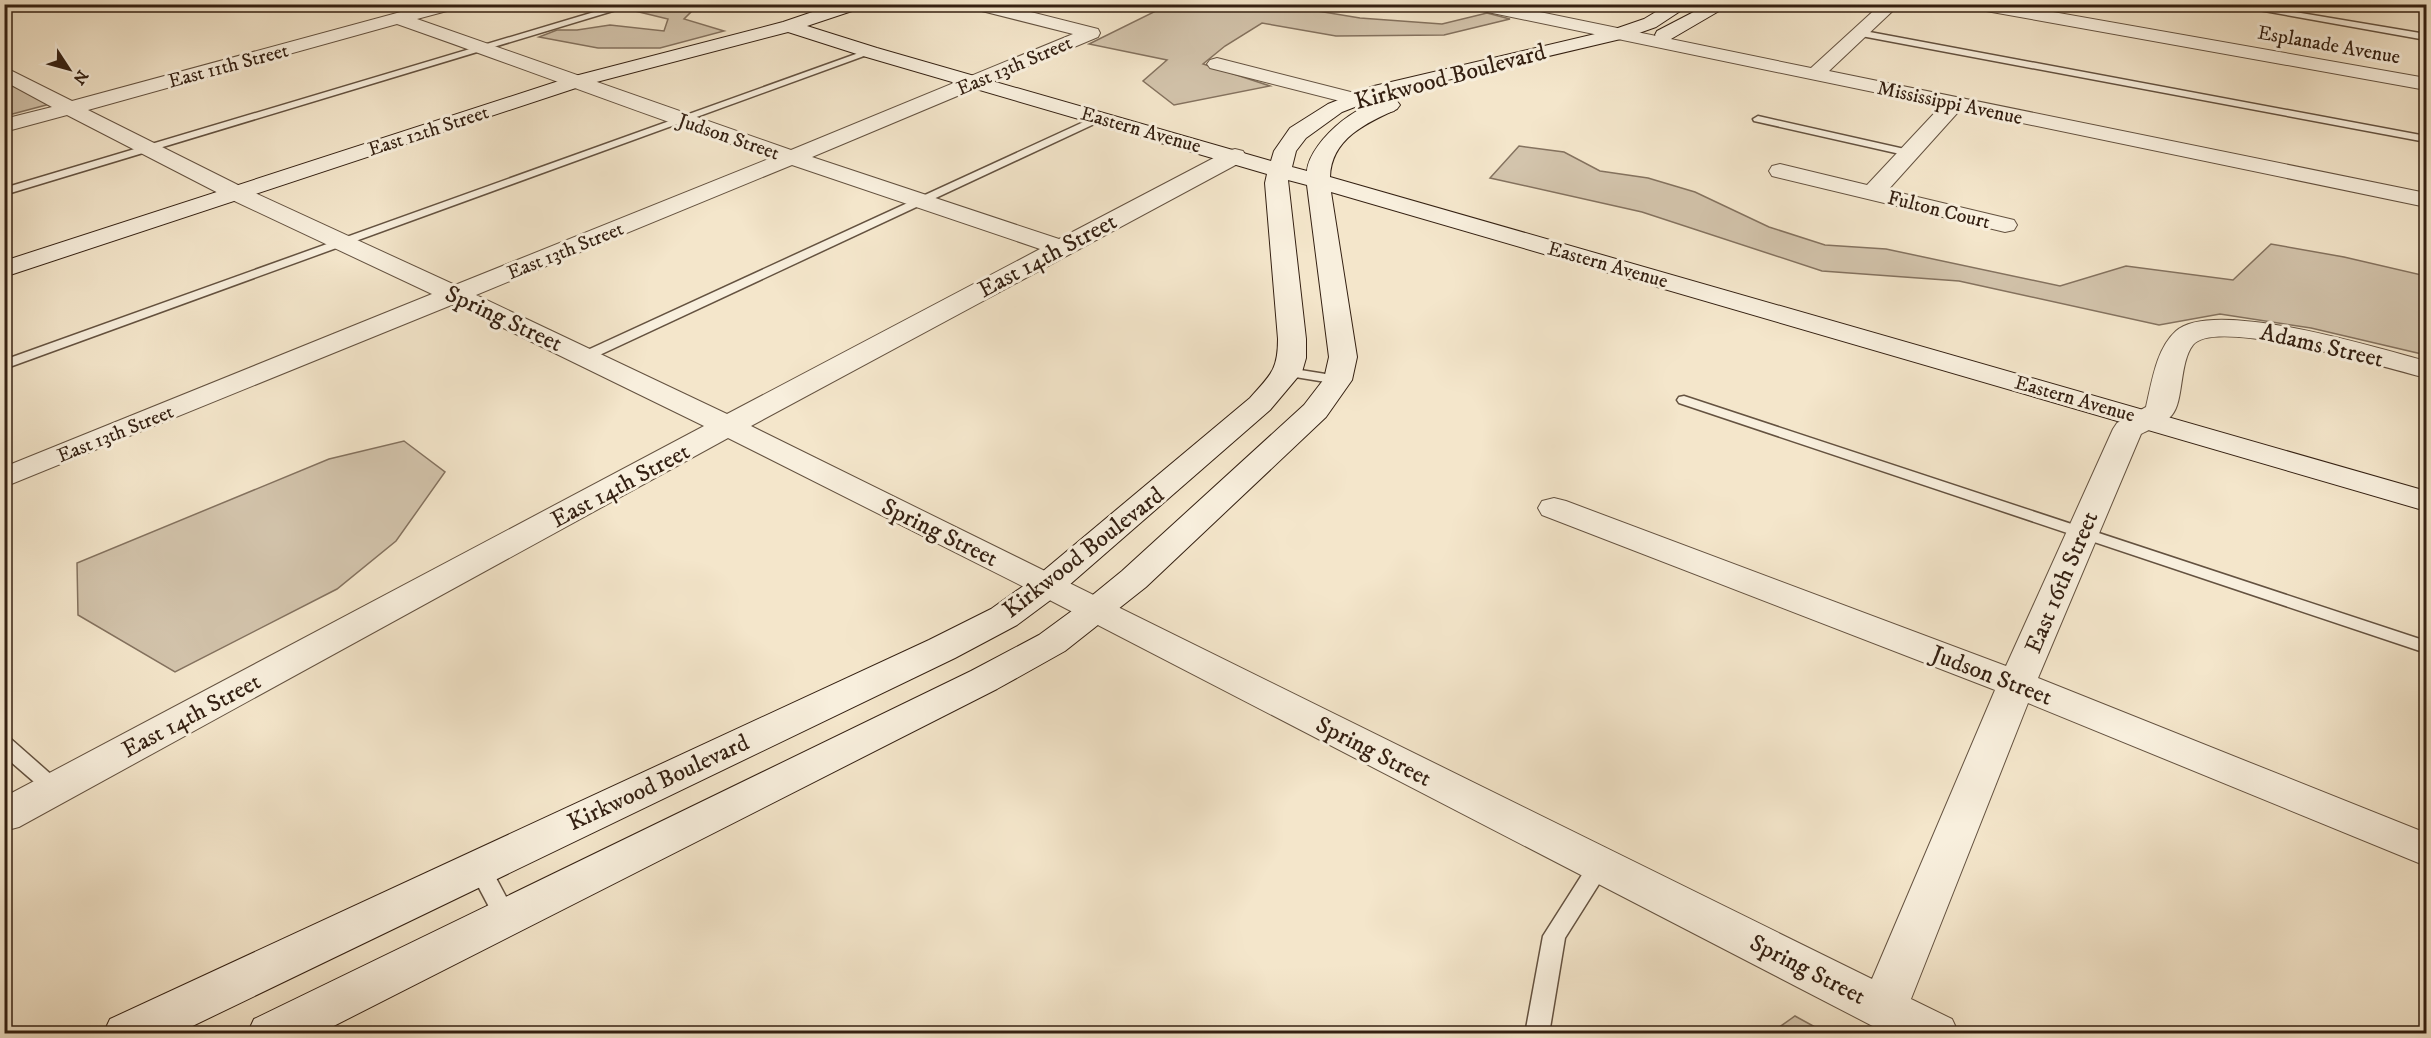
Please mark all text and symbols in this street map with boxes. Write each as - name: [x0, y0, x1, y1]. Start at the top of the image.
- street label: Esplanade Avenue: [2255, 21, 2402, 70]
- street label: East 13th Street: [953, 31, 1076, 102]
- street label: Kirkwood Boulevard: [1351, 37, 1549, 117]
- street label: East 11th Street: [166, 38, 291, 94]
- north arrow: [39, 39, 99, 99]
- text: N: [68, 66, 92, 88]
- street label: Mississippi Avenue: [1875, 76, 2025, 131]
- street label: East 12th Street: [365, 100, 492, 163]
- street label: Eastern Avenue: [1078, 101, 1204, 160]
- street label: Judson Street: [673, 108, 783, 166]
- street label: Fulton Court: [1885, 186, 1992, 235]
- street label: East 14th Street: [973, 207, 1122, 305]
- street label: East 13th Street: [504, 217, 627, 286]
- street label: Eastern Avenue: [1545, 236, 1671, 295]
- street label: Spring Street: [440, 279, 567, 359]
- street label: Adams Street: [2257, 317, 2387, 375]
- street label: Eastern Avenue: [2012, 370, 2138, 429]
- street label: East 13th Street: [54, 400, 177, 469]
- street label: East 14th Street: [546, 437, 695, 535]
- street label: Kirkwood Boulevard: [997, 480, 1170, 625]
- street label: Spring Street: [876, 492, 1003, 574]
- street label: East 16th Street: [2019, 507, 2105, 658]
- street label: Judson Street: [1925, 638, 2057, 713]
- street label: East 14th Street: [117, 667, 266, 765]
- street label: Spring Street: [1311, 710, 1437, 794]
- street label: Kirkwood Boulevard: [563, 728, 754, 838]
- street label: Spring Street: [1745, 928, 1871, 1012]

